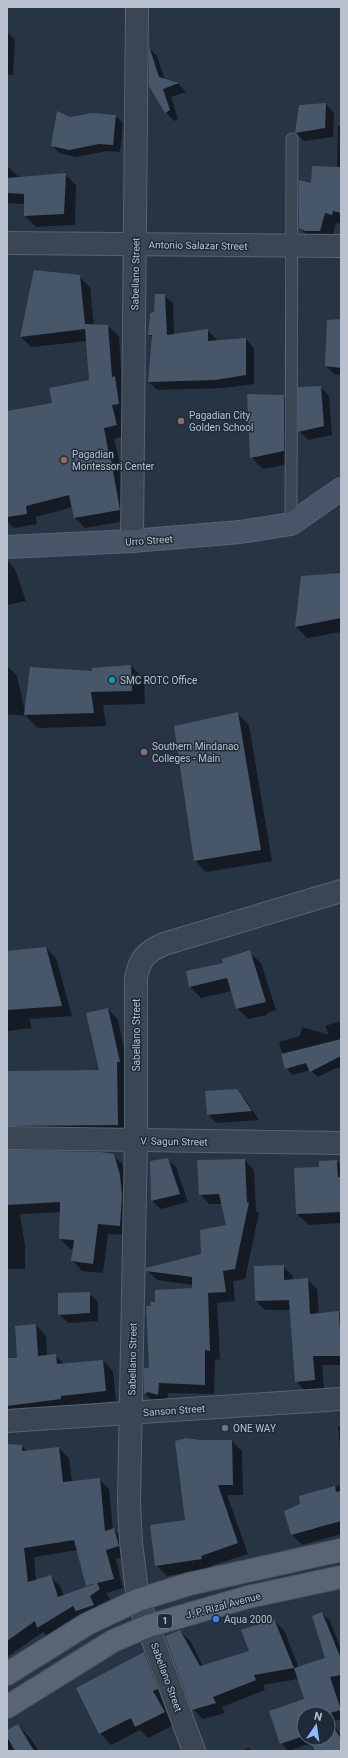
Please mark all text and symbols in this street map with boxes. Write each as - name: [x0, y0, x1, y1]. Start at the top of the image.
- street label: Sabellano Street: [129, 238, 142, 310]
- street label: Antonio Salazar Street: [148, 239, 248, 252]
- place label: Pagadian City Golden School: [189, 410, 253, 433]
- marker: Pagadian City Golden School: [176, 416, 186, 426]
- place label: Pagadian Montessori Center: [72, 449, 155, 472]
- marker: Pagadian Montessori Center: [59, 455, 69, 465]
- street label: Urro Street: [125, 533, 173, 548]
- marker: SMC ROTC Office: [107, 675, 117, 685]
- place label: SMC ROTC Office: [120, 675, 197, 686]
- place label: Southern Mindanao Colleges - Main: [152, 741, 239, 764]
- marker: Southern Mindanao Colleges - Main: [139, 747, 149, 757]
- street label: Sabellano Street: [131, 999, 142, 1071]
- street label: V. Sagun Street: [140, 1135, 208, 1148]
- street label: Sabellano Street: [126, 1323, 139, 1395]
- street label: Sanson Street: [143, 1403, 205, 1418]
- marker: ONE WAY: [220, 1423, 230, 1433]
- place label: ONE WAY: [233, 1423, 276, 1434]
- street label: J. P. Rizal Avenue: [184, 1590, 262, 1621]
- road number: 1: [158, 1614, 172, 1628]
- marker: Aqua 2000: [211, 1614, 221, 1624]
- place label: Aqua 2000: [224, 1614, 273, 1625]
- street label: Sabellano Street: [149, 1641, 184, 1713]
- north arrow: [296, 1706, 336, 1746]
- text: N: [313, 1710, 324, 1724]

